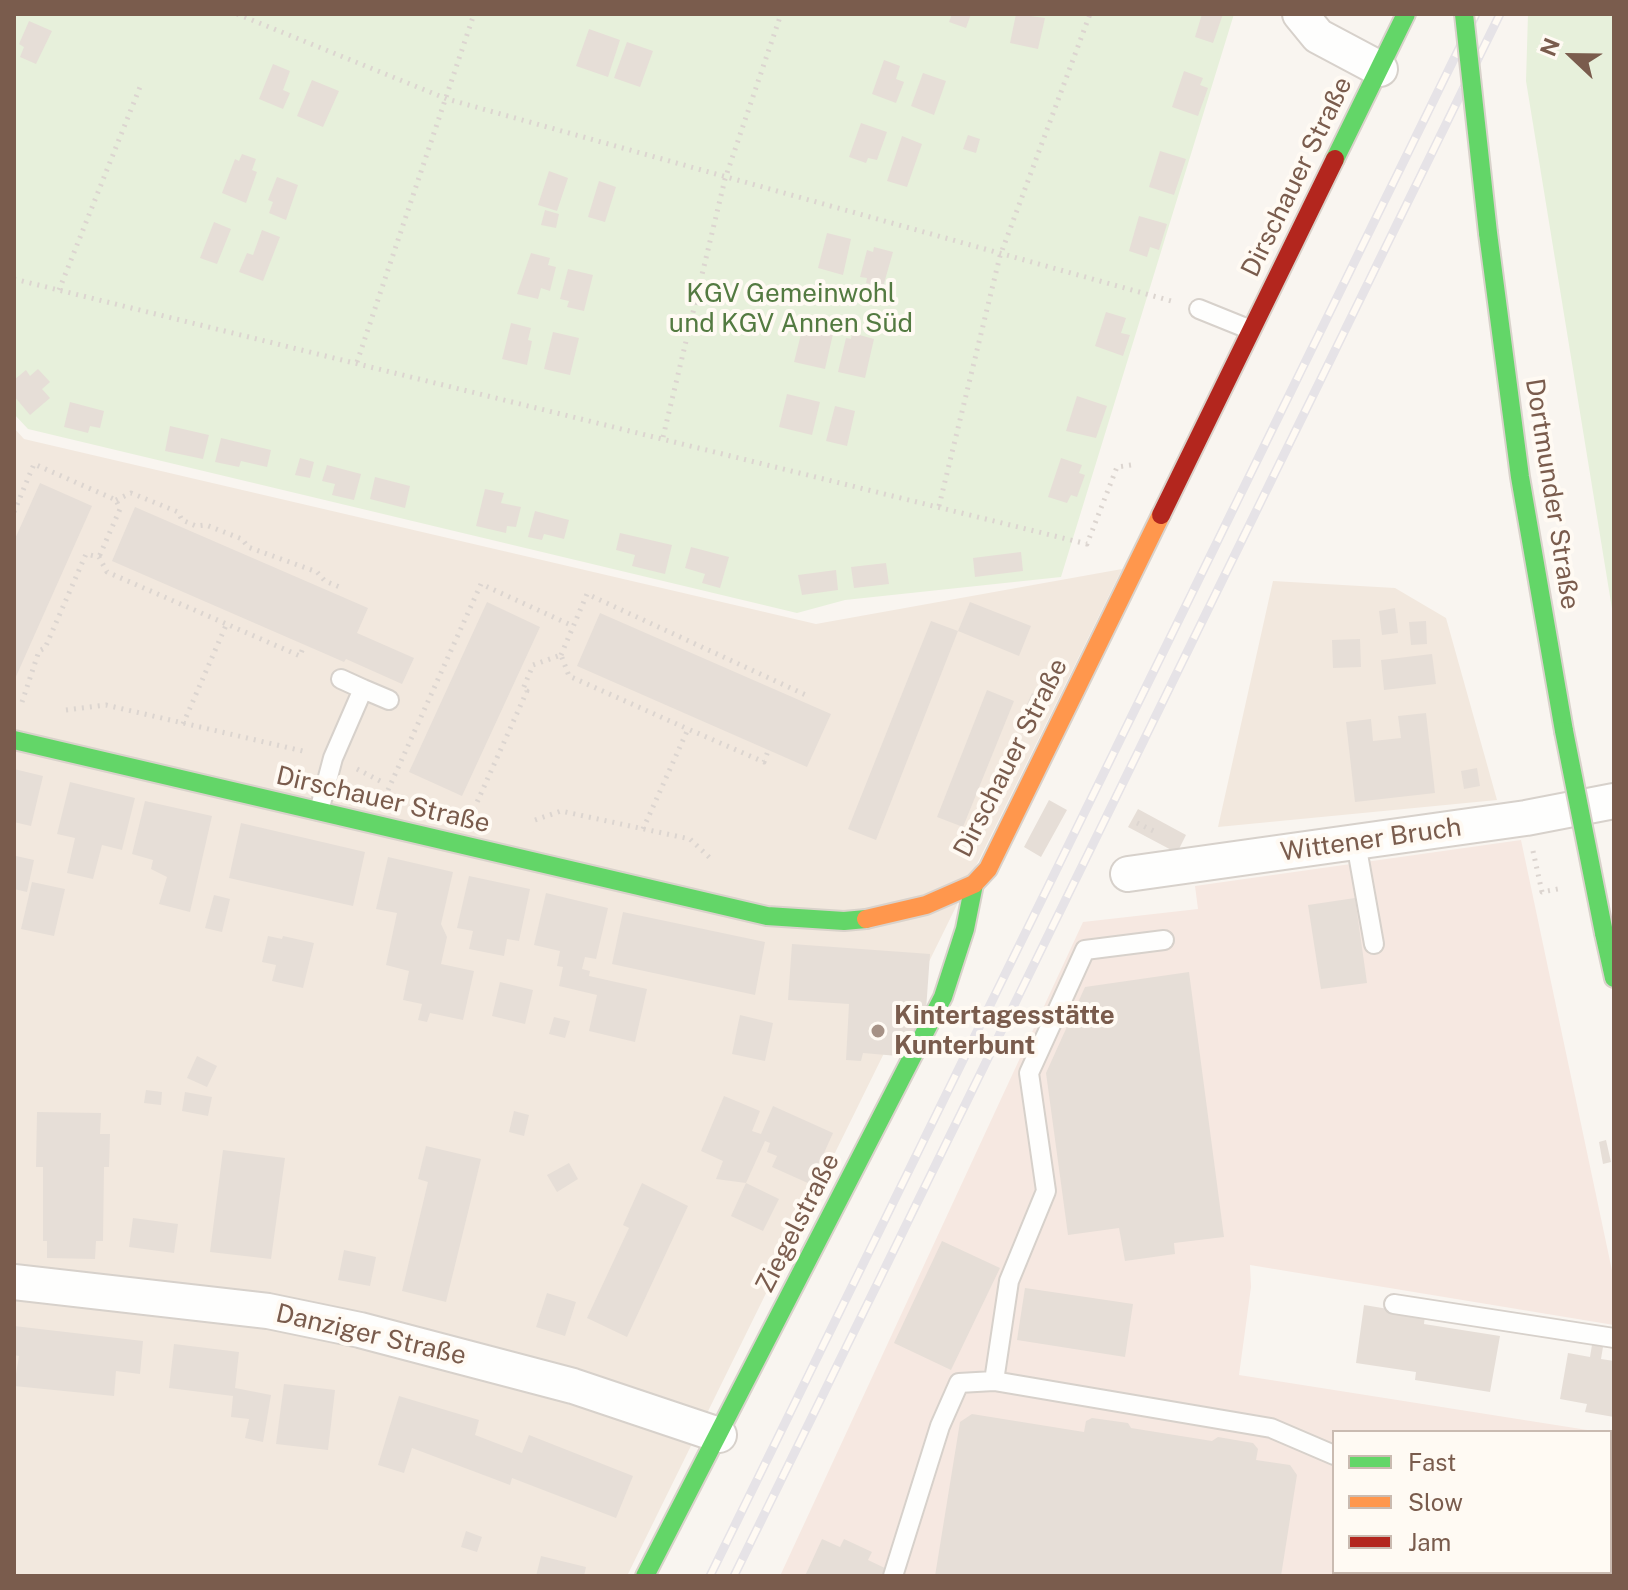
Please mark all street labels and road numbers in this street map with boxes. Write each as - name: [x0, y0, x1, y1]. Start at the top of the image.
- street label: Dirschauer Straße: [1235, 72, 1359, 282]
- street label: Dortmunder Straße: [1518, 376, 1586, 612]
- street label: Dirschauer Straße: [947, 654, 1075, 862]
- street label: Dirschauer Straße: [273, 760, 493, 840]
- street label: Wittener Bruch: [1279, 812, 1463, 868]
- street label: Ziegelstraße: [750, 1148, 846, 1298]
- street label: Danziger Straße: [273, 1298, 469, 1372]

